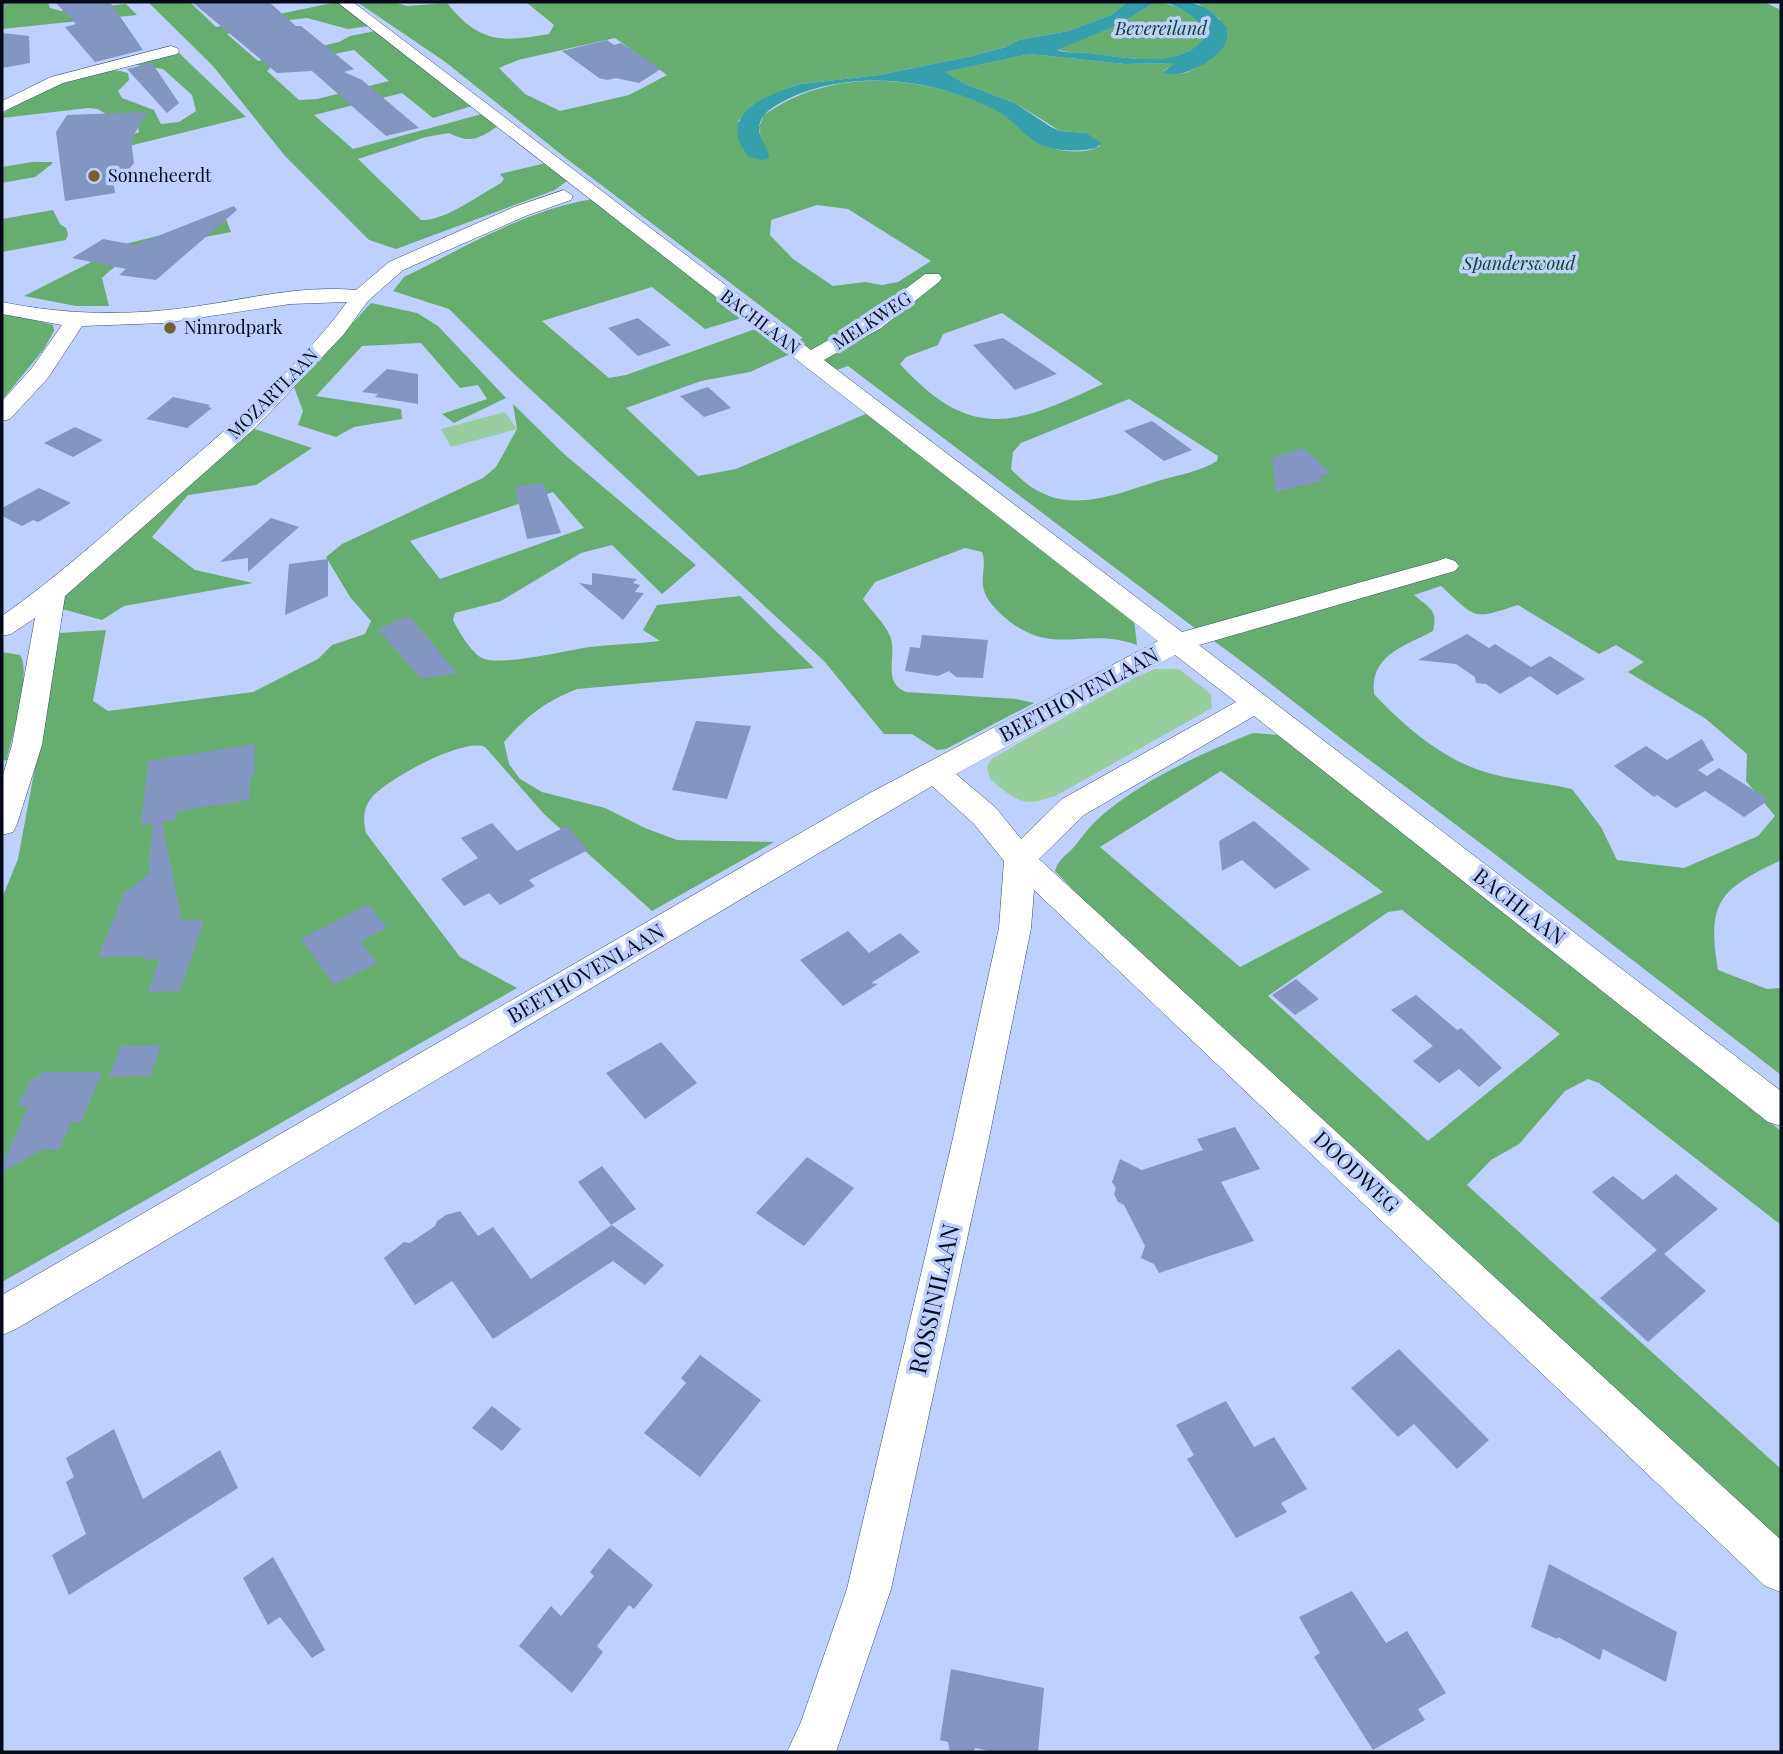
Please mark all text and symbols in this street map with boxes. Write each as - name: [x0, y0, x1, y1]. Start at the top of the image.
- park label: Bevereiland: [1114, 16, 1208, 40]
- place label: Sonneheerdt: [108, 163, 212, 187]
- marker: Sonneheerdt: [86, 168, 102, 184]
- park label: Spanderswoud: [1462, 251, 1577, 275]
- street label: BACHLAAN: [716, 283, 806, 359]
- street label: MELKWEG: [828, 286, 916, 354]
- place label: Nimrodpark: [184, 315, 283, 339]
- marker: Nimrodpark: [162, 320, 178, 336]
- street label: MOZARTLAAN: [222, 343, 323, 444]
- street label: BEETHOVENLAAN: [994, 639, 1163, 747]
- street label: BACHLAAN: [1468, 861, 1572, 950]
- street label: BEETHOVENLAAN: [502, 916, 669, 1029]
- street label: DOODWEG: [1308, 1124, 1406, 1218]
- street label: ROSSINILAAN: [900, 1220, 966, 1377]

